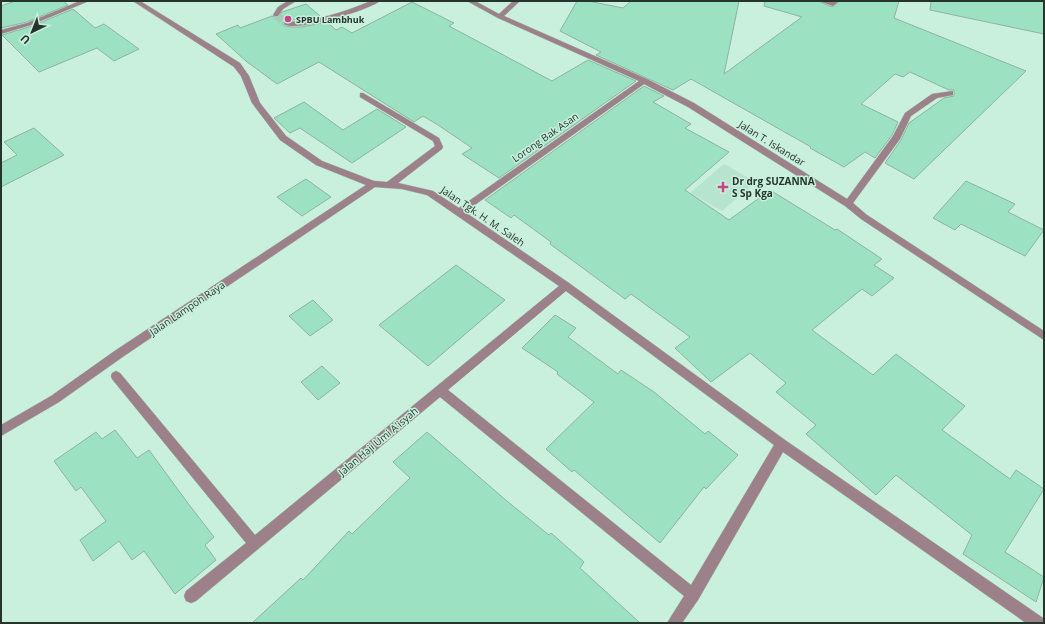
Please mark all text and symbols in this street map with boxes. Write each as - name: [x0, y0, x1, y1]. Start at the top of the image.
- north arrow: [12, 12, 52, 52]
- place label: SPBU Lambhuk: [296, 13, 365, 26]
- marker: SPBU Lambhuk: [283, 14, 293, 24]
- text: U: [17, 31, 33, 48]
- street label: Lorong Bak Asan: [509, 109, 581, 165]
- street label: Jalan T. Iskandar: [735, 116, 808, 169]
- place label: Dr drg SUZANNA S Sp Kga: [732, 174, 815, 200]
- marker: Dr drg SUZANNA S Sp Kga: [717, 181, 729, 193]
- street label: Jalan Tgk. H. M. Saleh: [437, 182, 528, 249]
- street label: Jalan Lampoh Raya: [146, 278, 227, 339]
- street label: Jalan Haji Umi A'isyah: [335, 404, 421, 479]

